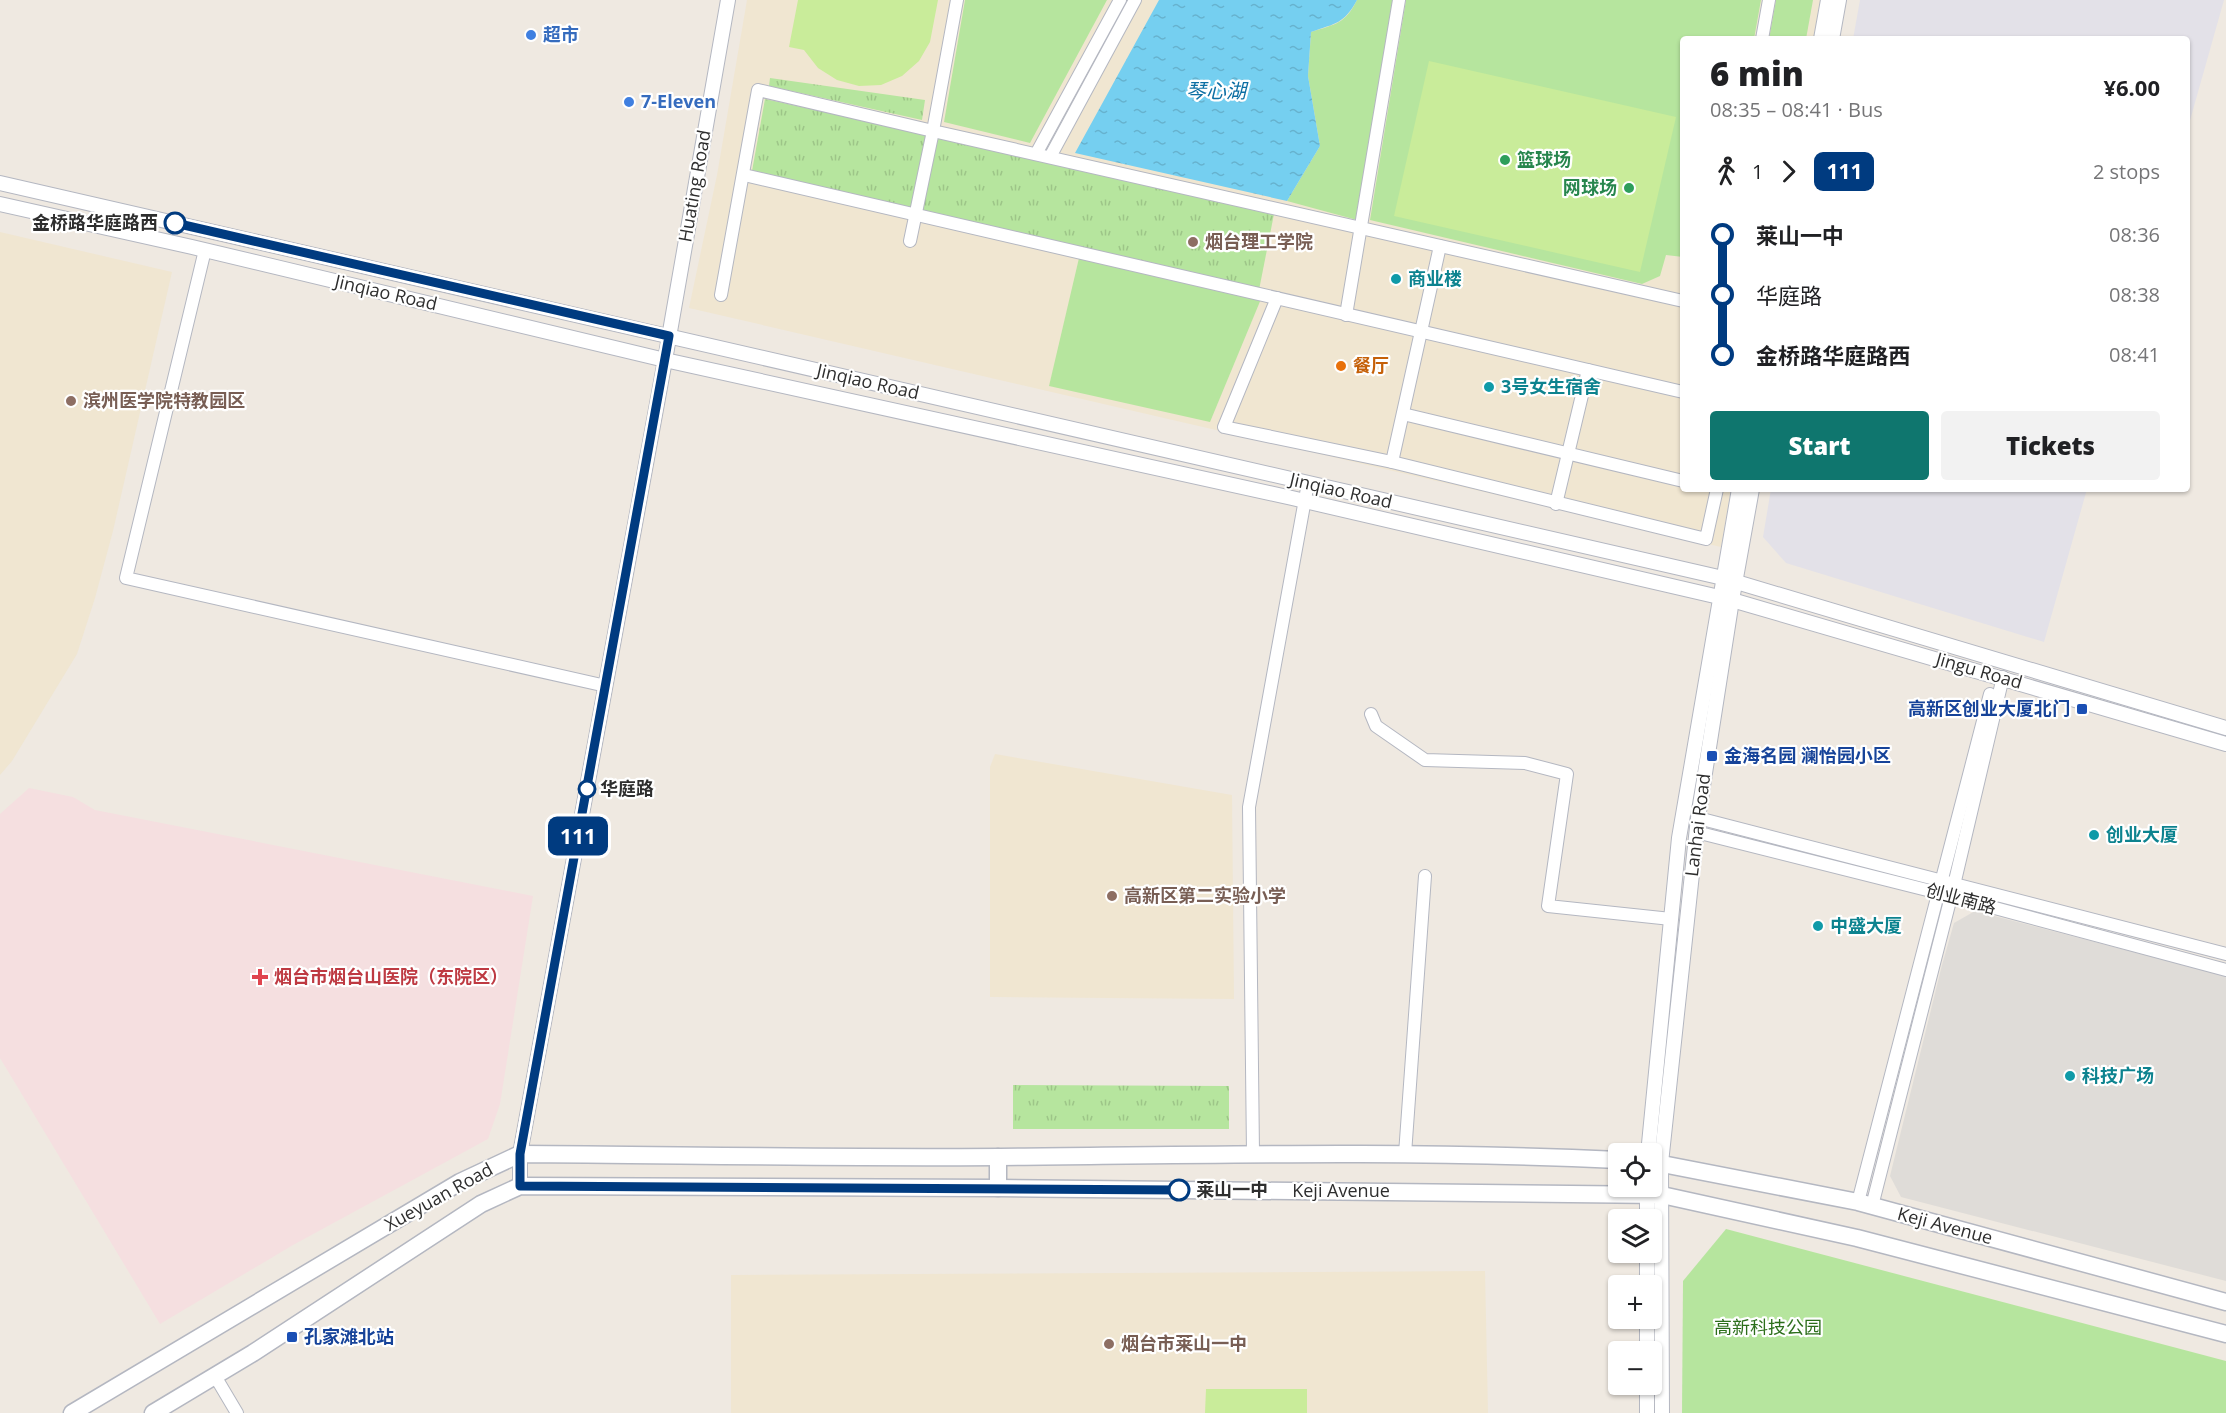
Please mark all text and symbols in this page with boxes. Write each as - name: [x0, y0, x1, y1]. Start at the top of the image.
- place label: 超市: [543, 22, 579, 46]
- marker: 超市: [524, 28, 538, 42]
- text: 6 min: [1710, 51, 1804, 96]
- text: ¥6.00: [2103, 72, 2160, 102]
- water label: 琴心湖: [1186, 77, 1249, 104]
- place label: 7-Eleven: [641, 89, 716, 113]
- marker: 7-Eleven: [622, 95, 636, 109]
- text: 08:35 – 08:41 · Bus: [1710, 96, 1883, 123]
- street label: Huating Road: [672, 128, 716, 244]
- place label: 篮球场: [1517, 147, 1571, 171]
- marker: 篮球场: [1498, 153, 1512, 167]
- icon: walk: [1710, 155, 1743, 188]
- icon: forward: [1772, 155, 1805, 188]
- text: 111: [1826, 157, 1862, 185]
- text: 1: [1752, 158, 1763, 185]
- text: 2 stops: [2093, 158, 2160, 185]
- place label: 网球场: [1563, 175, 1617, 199]
- marker: 网球场: [1622, 181, 1636, 195]
- place label: 金桥路华庭路西: [32, 210, 158, 234]
- marker: 金桥路华庭路西: [164, 212, 186, 234]
- text: 莱山一中: [1756, 220, 1844, 250]
- text: 08:36: [2109, 221, 2160, 248]
- place label: 烟台理工学院: [1205, 229, 1313, 253]
- marker: 烟台理工学院: [1186, 235, 1200, 249]
- place label: 商业楼: [1408, 266, 1462, 290]
- street label: Jinqiao Road: [331, 268, 440, 315]
- marker: 商业楼: [1389, 272, 1403, 286]
- text: 华庭路: [1756, 280, 1822, 310]
- text: 08:38: [2109, 281, 2160, 308]
- text: 金桥路华庭路西: [1756, 340, 1910, 370]
- text: 08:41: [2109, 341, 2160, 368]
- place label: 餐厅: [1353, 353, 1389, 377]
- street label: Jinqiao Road: [813, 357, 922, 404]
- marker: 餐厅: [1334, 359, 1348, 373]
- place label: 3号女生宿舍: [1501, 374, 1601, 398]
- marker: 3号女生宿舍: [1482, 380, 1496, 394]
- place label: 滨州医学院特教园区: [83, 388, 245, 412]
- marker: 滨州医学院特教园区: [64, 394, 78, 408]
- button: Start: [1710, 411, 1929, 480]
- button: Tickets: [1941, 411, 2160, 480]
- street label: Jinqiao Road: [1286, 466, 1395, 513]
- street label: Jingu Road: [1931, 646, 2025, 694]
- place label: 高新区创业大厦北门: [1908, 696, 2070, 720]
- marker: 高新区创业大厦北门: [2075, 702, 2089, 716]
- place label: 金海名园 澜怡园小区: [1724, 743, 1891, 767]
- marker: 金海名园 澜怡园小区: [1705, 749, 1719, 763]
- street label: Lanhai Road: [1679, 772, 1715, 878]
- place label: 华庭路: [600, 776, 654, 800]
- marker: 华庭路: [578, 780, 596, 798]
- line badge: 111: [544, 816, 612, 856]
- text: 111: [560, 822, 596, 850]
- place label: 创业大厦: [2106, 822, 2178, 846]
- marker: 创业大厦: [2087, 828, 2101, 842]
- street label: 创业南路: [1923, 877, 1999, 919]
- place label: 高新区第二实验小学: [1124, 883, 1286, 907]
- marker: 高新区第二实验小学: [1105, 889, 1119, 903]
- place label: 中盛大厦: [1830, 913, 1902, 937]
- marker: 中盛大厦: [1811, 919, 1825, 933]
- place label: 烟台市烟台山医院（东院区）: [274, 964, 508, 988]
- marker: 烟台市烟台山医院（东院区）: [251, 968, 269, 986]
- place label: 科技广场: [2082, 1063, 2154, 1087]
- marker: 科技广场: [2063, 1069, 2077, 1083]
- map controls: [1608, 1143, 1662, 1395]
- button: locate: [1608, 1143, 1662, 1197]
- street label: Xueyuan Road: [380, 1156, 497, 1236]
- place label: 莱山一中: [1196, 1177, 1268, 1201]
- street label: Keji Avenue: [1292, 1178, 1390, 1202]
- marker: 莱山一中: [1168, 1179, 1190, 1201]
- street label: Keji Avenue: [1895, 1201, 1995, 1249]
- button: layers: [1608, 1209, 1662, 1263]
- button: +: [1608, 1275, 1662, 1329]
- park label: 高新科技公园: [1714, 1315, 1822, 1339]
- place label: 孔家滩北站: [304, 1324, 394, 1348]
- marker: 孔家滩北站: [285, 1330, 299, 1344]
- place label: 烟台市莱山一中: [1121, 1331, 1247, 1355]
- marker: 烟台市莱山一中: [1102, 1337, 1116, 1351]
- button: −: [1608, 1341, 1662, 1395]

